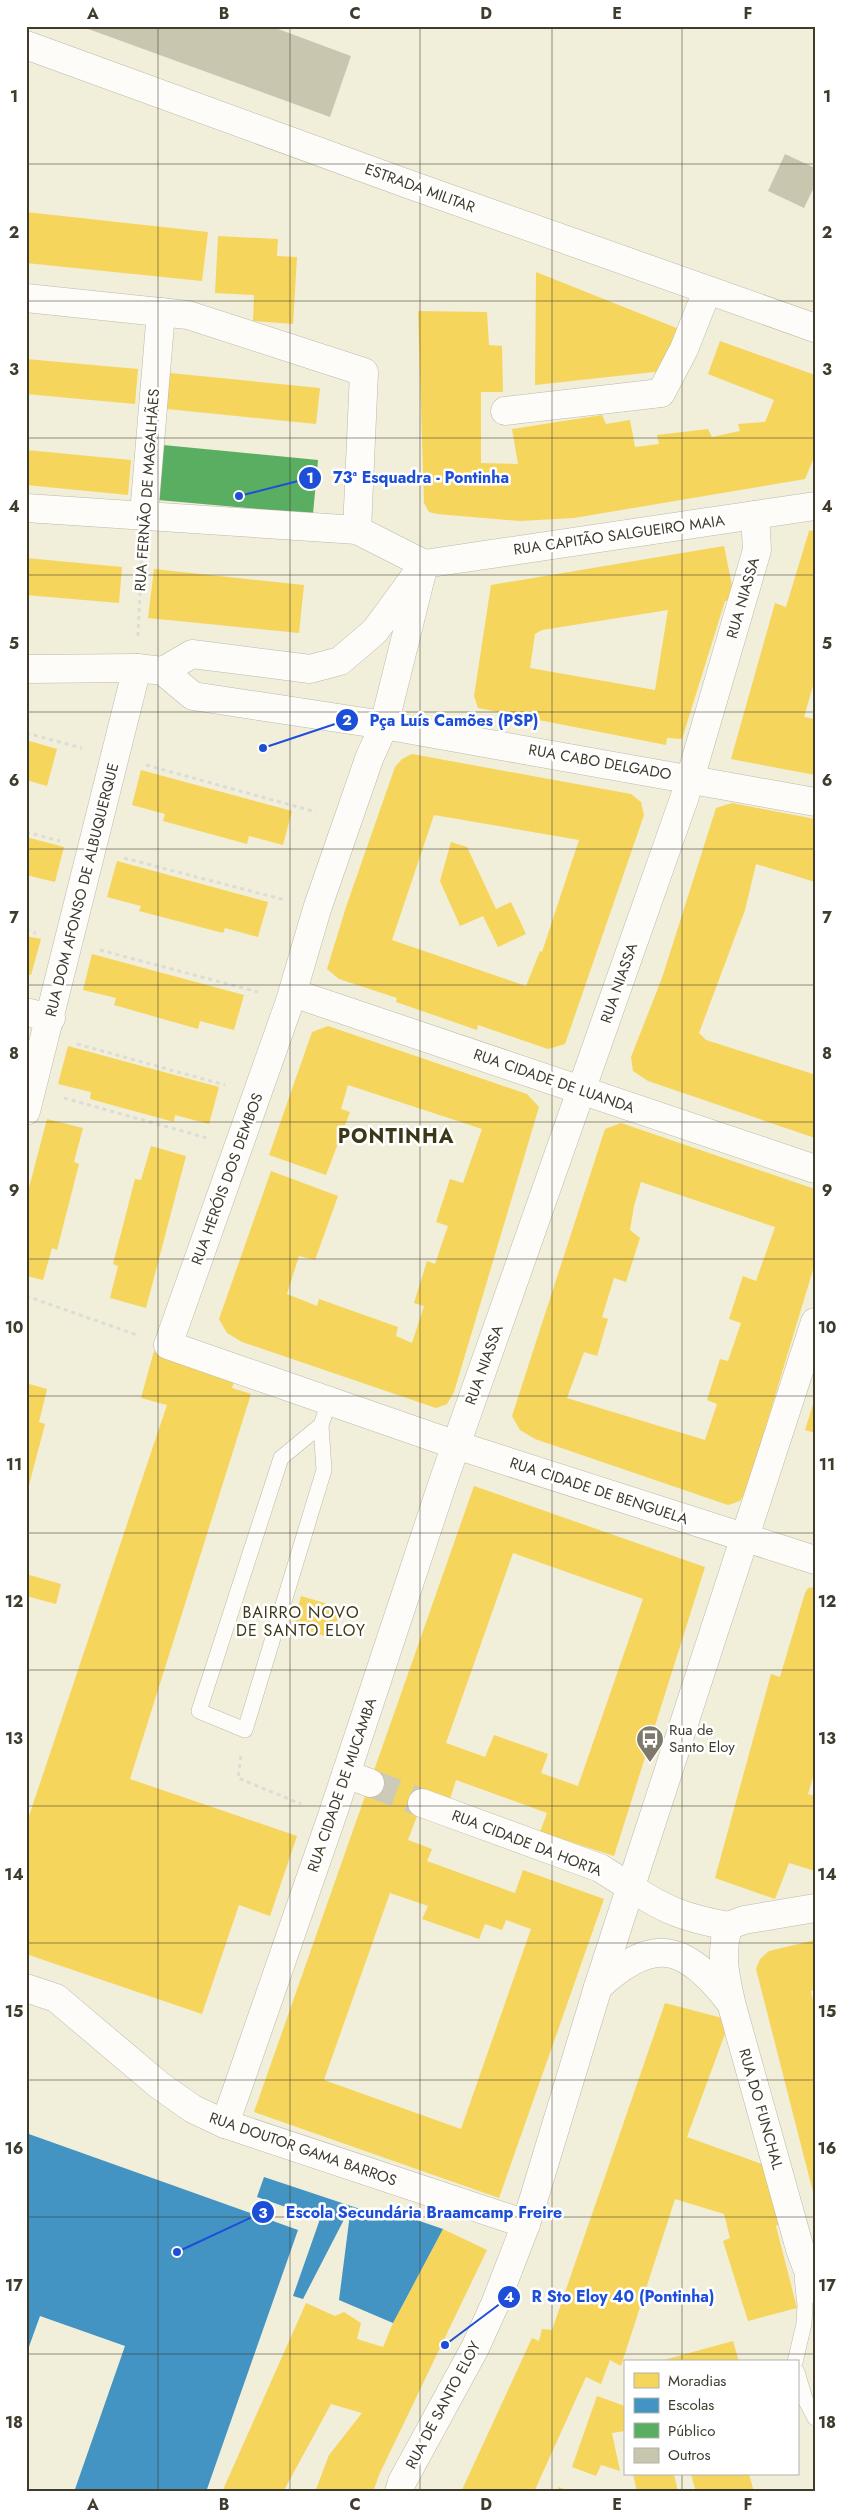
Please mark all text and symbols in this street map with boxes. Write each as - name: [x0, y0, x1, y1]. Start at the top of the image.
- text: A: [86, 2, 99, 25]
- text: B: [219, 2, 229, 25]
- text: C: [349, 2, 361, 25]
- text: D: [480, 2, 492, 25]
- text: E: [612, 2, 622, 25]
- text: F: [744, 2, 752, 25]
- text: 1: [10, 85, 18, 108]
- text: 1: [823, 85, 831, 108]
- street label: ESTRADA MILITAR: [362, 158, 479, 218]
- text: 2: [9, 221, 19, 244]
- text: 2: [822, 221, 832, 244]
- text: 3: [9, 358, 19, 381]
- text: 3: [822, 358, 832, 381]
- street label: RUA FERNÃO DE MAGALHÃES: [129, 388, 165, 592]
- callout: 73ª Esquadra - Pontinha: [298, 462, 519, 493]
- text: 73ª Esquadra - Pontinha: [333, 466, 509, 489]
- text: 1: [306, 467, 314, 489]
- text: 4: [8, 495, 20, 518]
- text: 4: [821, 495, 833, 518]
- street label: RUA CAPITÃO SALGUEIRO MAIA: [512, 509, 726, 561]
- street label: RUA NIASSA: [721, 555, 765, 641]
- text: 5: [9, 632, 19, 655]
- text: 5: [822, 632, 832, 655]
- callout: Pça Luís Camões (PSP): [335, 705, 549, 736]
- text: 2: [342, 709, 352, 731]
- text: Pça Luís Camões (PSP): [369, 709, 539, 732]
- street label: RUA CABO DELGADO: [527, 739, 673, 785]
- street label: RUA DOM AFONSO DE ALBUQUERQUE: [40, 761, 124, 1019]
- text: 6: [9, 769, 19, 792]
- text: 6: [822, 769, 832, 792]
- text: 7: [9, 906, 19, 929]
- text: 7: [822, 906, 832, 929]
- street label: RUA NIASSA: [595, 940, 643, 1026]
- text: 8: [9, 1042, 19, 1065]
- text: 8: [822, 1042, 832, 1065]
- street label: RUA CIDADE DE LUANDA: [471, 1043, 638, 1119]
- street label: RUA HERÓIS DOS DEMBOS: [186, 1090, 268, 1268]
- district label: PONTINHA: [338, 1122, 454, 1151]
- text: 9: [9, 1179, 19, 1202]
- text: 9: [822, 1179, 832, 1202]
- text: 10: [5, 1316, 23, 1339]
- text: 10: [818, 1316, 836, 1339]
- street label: RUA NIASSA: [459, 1322, 509, 1408]
- street label: RUA CIDADE DE BENGUELA: [507, 1452, 691, 1530]
- text: 11: [6, 1453, 22, 1476]
- text: 11: [819, 1453, 835, 1476]
- text: 12: [5, 1590, 23, 1613]
- text: 12: [818, 1590, 836, 1613]
- district label: BAIRRO NOVO DE SANTO ELOY: [236, 1601, 366, 1642]
- street label: RUA CIDADE DE MUCAMBA: [302, 1695, 382, 1875]
- place label: Rua de Santo Eloy: [669, 1719, 735, 1758]
- bus stop icon: Rua de Santo Eloy: [635, 1724, 665, 1763]
- text: 13: [5, 1727, 23, 1750]
- text: 13: [818, 1727, 836, 1750]
- street label: RUA CIDADE DA HORTA: [449, 1804, 605, 1882]
- text: 14: [4, 1863, 24, 1886]
- text: 14: [817, 1863, 837, 1886]
- text: 15: [5, 2000, 23, 2023]
- text: 15: [818, 2000, 836, 2023]
- street label: RUA DO FUNCHAL: [733, 2046, 789, 2172]
- street label: RUA DOUTOR GAMA BARROS: [206, 2107, 400, 2191]
- text: 16: [5, 2137, 23, 2160]
- text: 16: [818, 2137, 836, 2160]
- callout: Escola Secundária Braamcamp Freire: [250, 2197, 572, 2228]
- text: Escola Secundária Braamcamp Freire: [286, 2201, 562, 2224]
- text: 3: [258, 2202, 268, 2224]
- text: 17: [5, 2274, 23, 2297]
- text: 17: [818, 2274, 836, 2297]
- callout: R Sto Eloy 40 (Pontinha): [496, 2281, 724, 2312]
- text: R Sto Eloy 40 (Pontinha): [532, 2285, 714, 2308]
- text: 4: [504, 2286, 514, 2308]
- street label: RUA DE SANTO ELOY: [400, 2337, 486, 2473]
- legend: [624, 2360, 798, 2476]
- text: Moradias: [668, 2370, 726, 2392]
- text: Escolas: [668, 2394, 714, 2416]
- text: 18: [5, 2411, 23, 2434]
- text: 18: [818, 2411, 836, 2434]
- text: Público: [668, 2420, 715, 2442]
- text: Outros: [668, 2444, 710, 2466]
- text: A: [86, 2493, 99, 2516]
- text: B: [219, 2493, 229, 2516]
- text: C: [349, 2493, 361, 2516]
- text: D: [480, 2493, 492, 2516]
- text: E: [612, 2493, 622, 2516]
- text: F: [744, 2493, 752, 2516]

